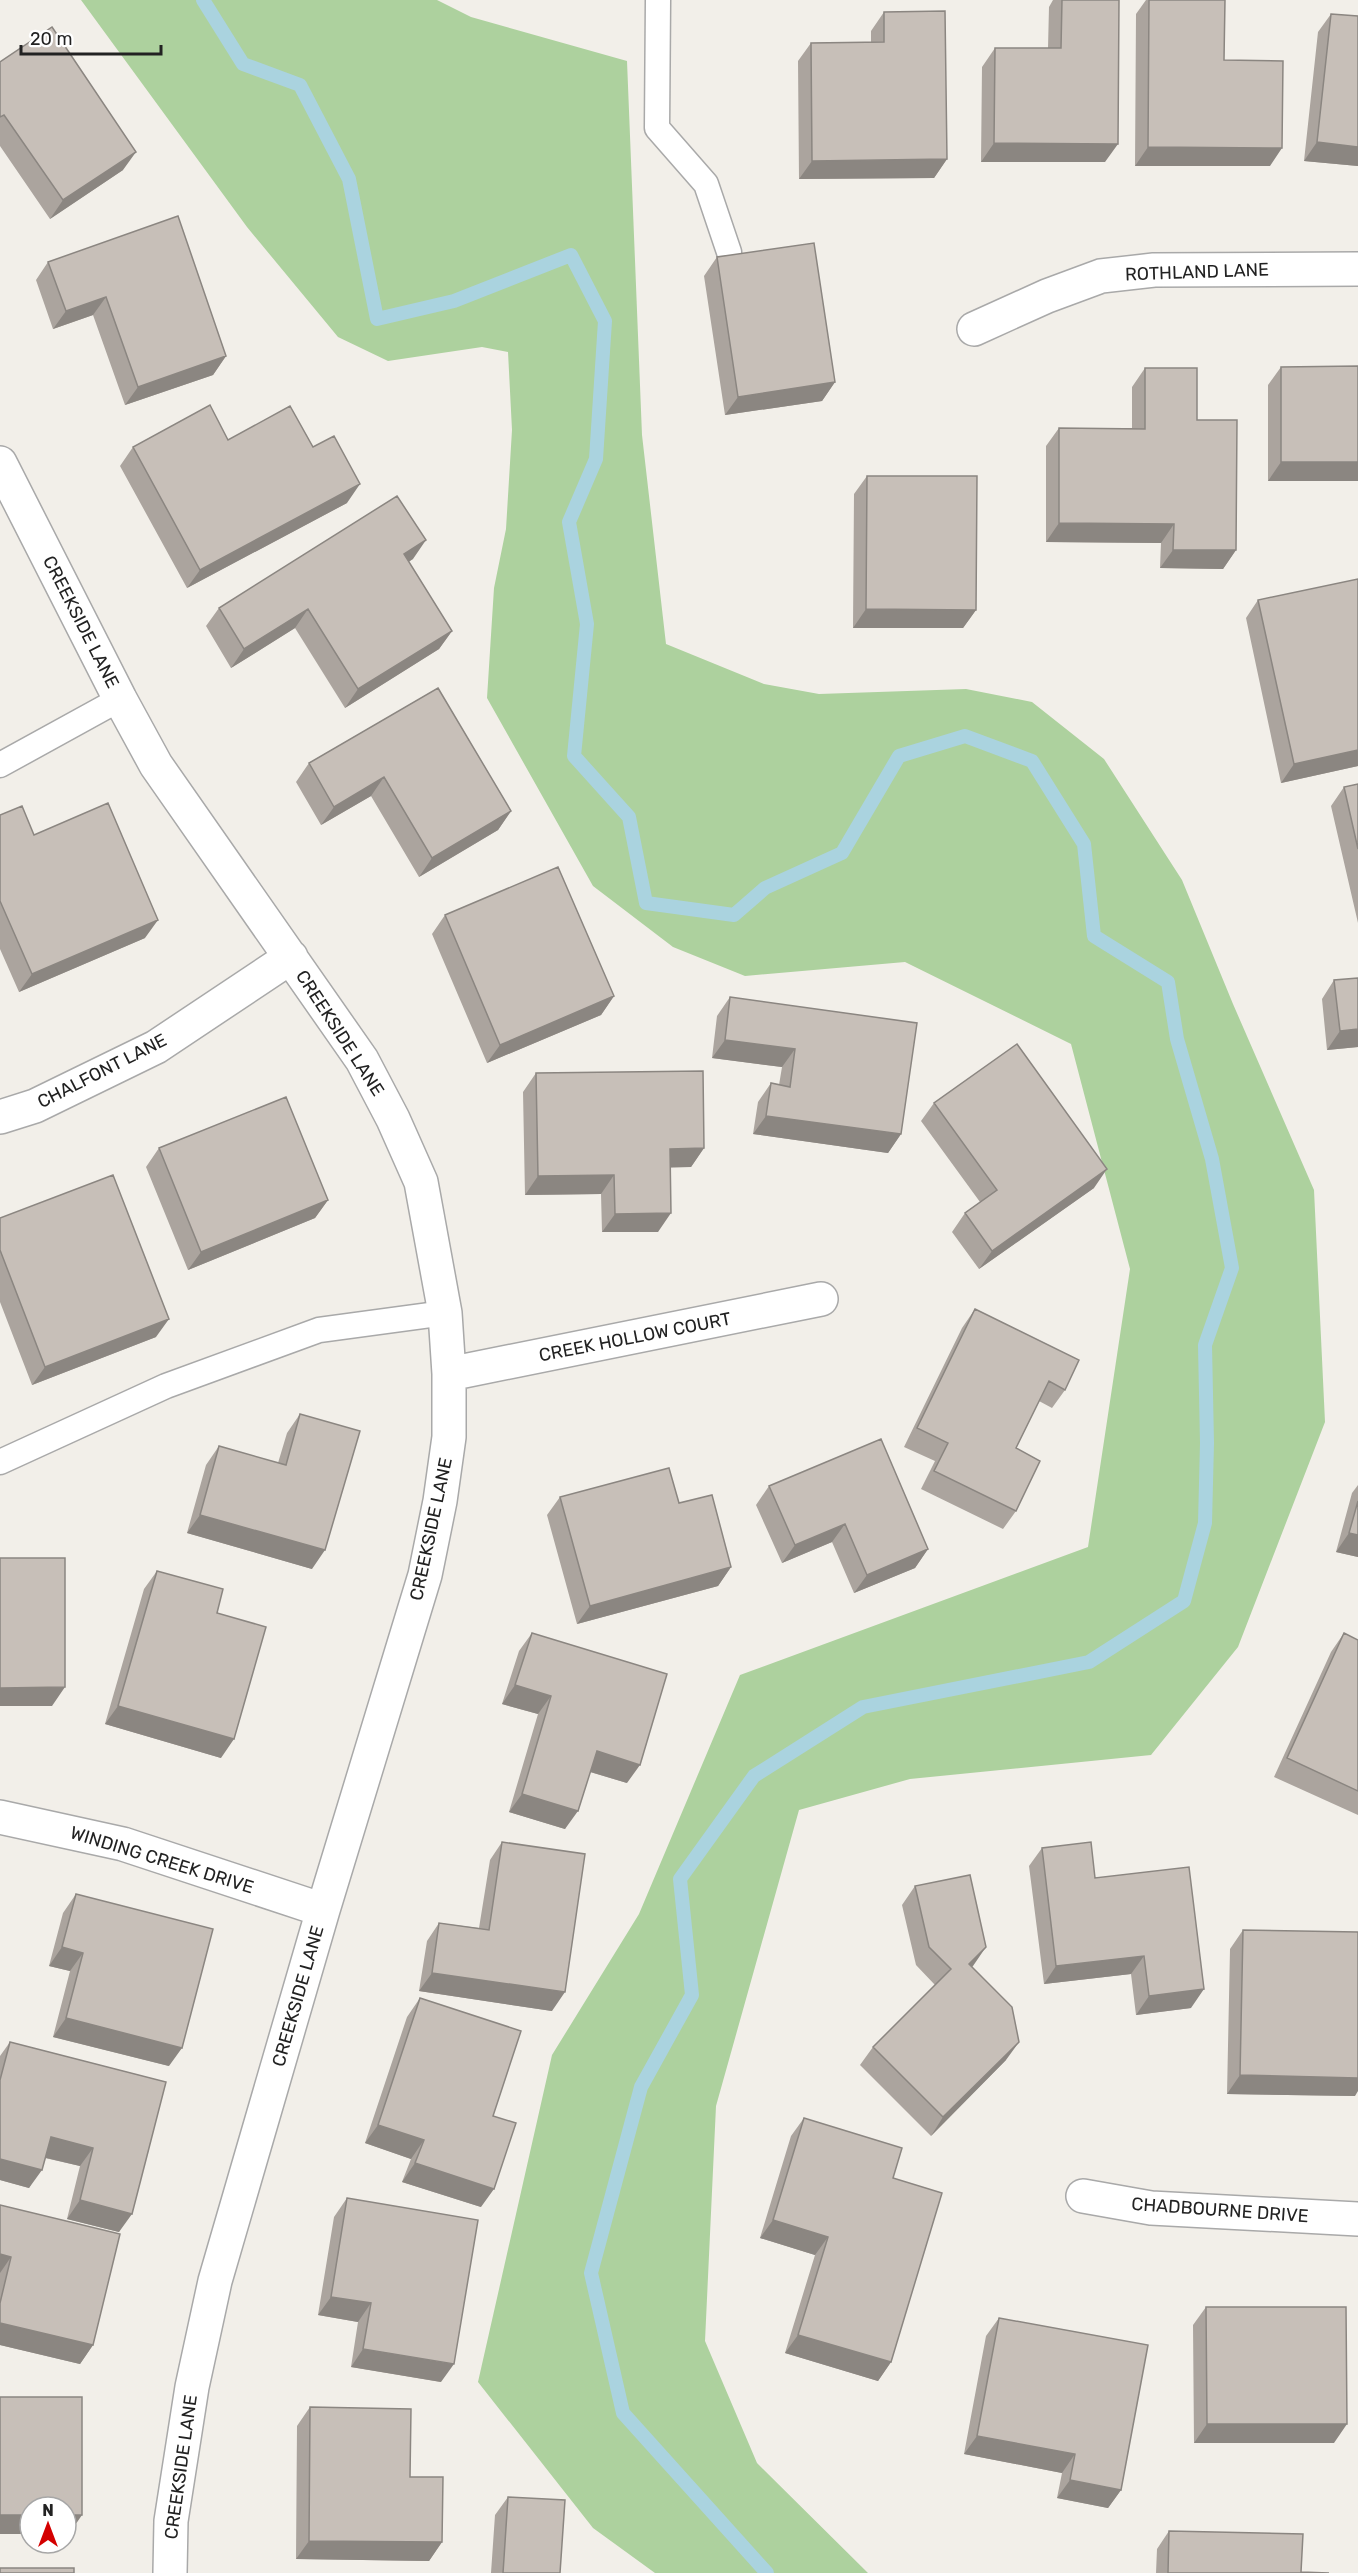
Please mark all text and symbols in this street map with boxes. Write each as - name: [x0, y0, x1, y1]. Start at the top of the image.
- scale bar: [21, 18, 160, 56]
- text: 20 m: [30, 28, 72, 50]
- street label: ROTHLAND LANE: [1125, 258, 1269, 286]
- street label: CREEKSIDE LANE: [38, 552, 124, 692]
- street label: CREEKSIDE LANE: [291, 966, 389, 1100]
- street label: CHALFONT LANE: [34, 1029, 170, 1113]
- street label: CREEK HOLLOW COURT: [537, 1308, 733, 1366]
- street label: CREEKSIDE LANE: [405, 1455, 457, 1603]
- street label: WINDING CREEK DRIVE: [68, 1822, 256, 1898]
- street label: CREEKSIDE LANE: [267, 1923, 329, 2069]
- street label: CHADBOURNE DRIVE: [1131, 2193, 1309, 2227]
- street label: CREEKSIDE LANE: [160, 2393, 202, 2541]
- north arrow: [18, 2495, 78, 2555]
- text: N: [42, 2501, 54, 2520]

